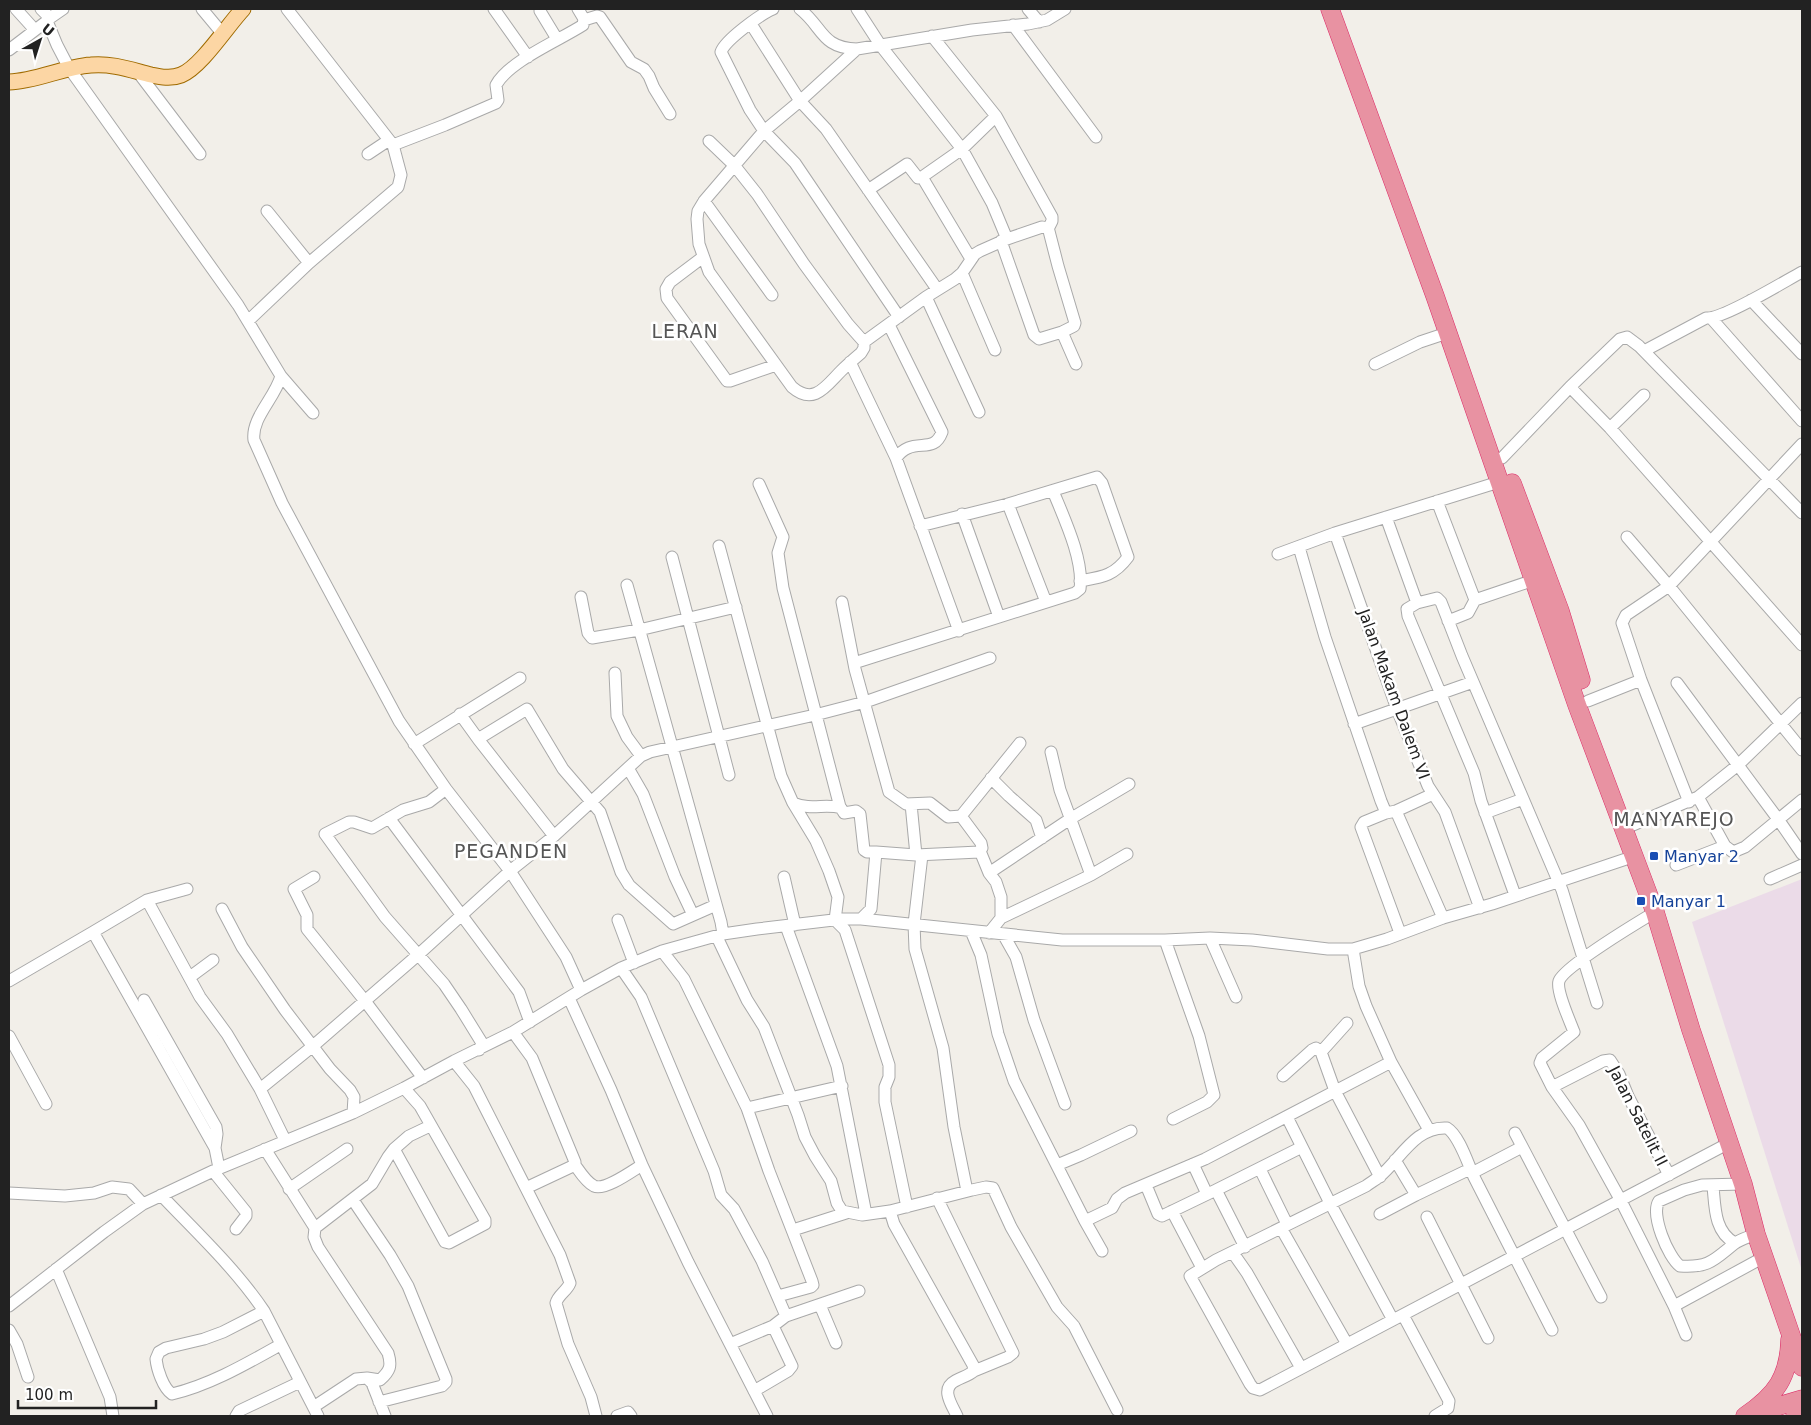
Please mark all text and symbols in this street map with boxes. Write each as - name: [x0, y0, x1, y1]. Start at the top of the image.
- north arrow: [15, 15, 65, 65]
- text: U: [39, 20, 58, 40]
- district label: LERAN: [651, 320, 719, 342]
- street label: Jalan Makam Dalem VI: [1354, 605, 1434, 782]
- district label: MANYAREJO: [1613, 808, 1735, 830]
- district label: PEGANDEN: [454, 840, 568, 862]
- place label: Manyar 2: [1664, 847, 1739, 866]
- marker: Manyar 2: [1648, 850, 1660, 862]
- place label: Manyar 1: [1651, 892, 1726, 911]
- marker: Manyar 1: [1635, 895, 1647, 907]
- street label: Jalan Satelit II: [1604, 1062, 1671, 1169]
- scale bar: [18, 1378, 155, 1410]
- text: 100 m: [25, 1386, 73, 1404]

